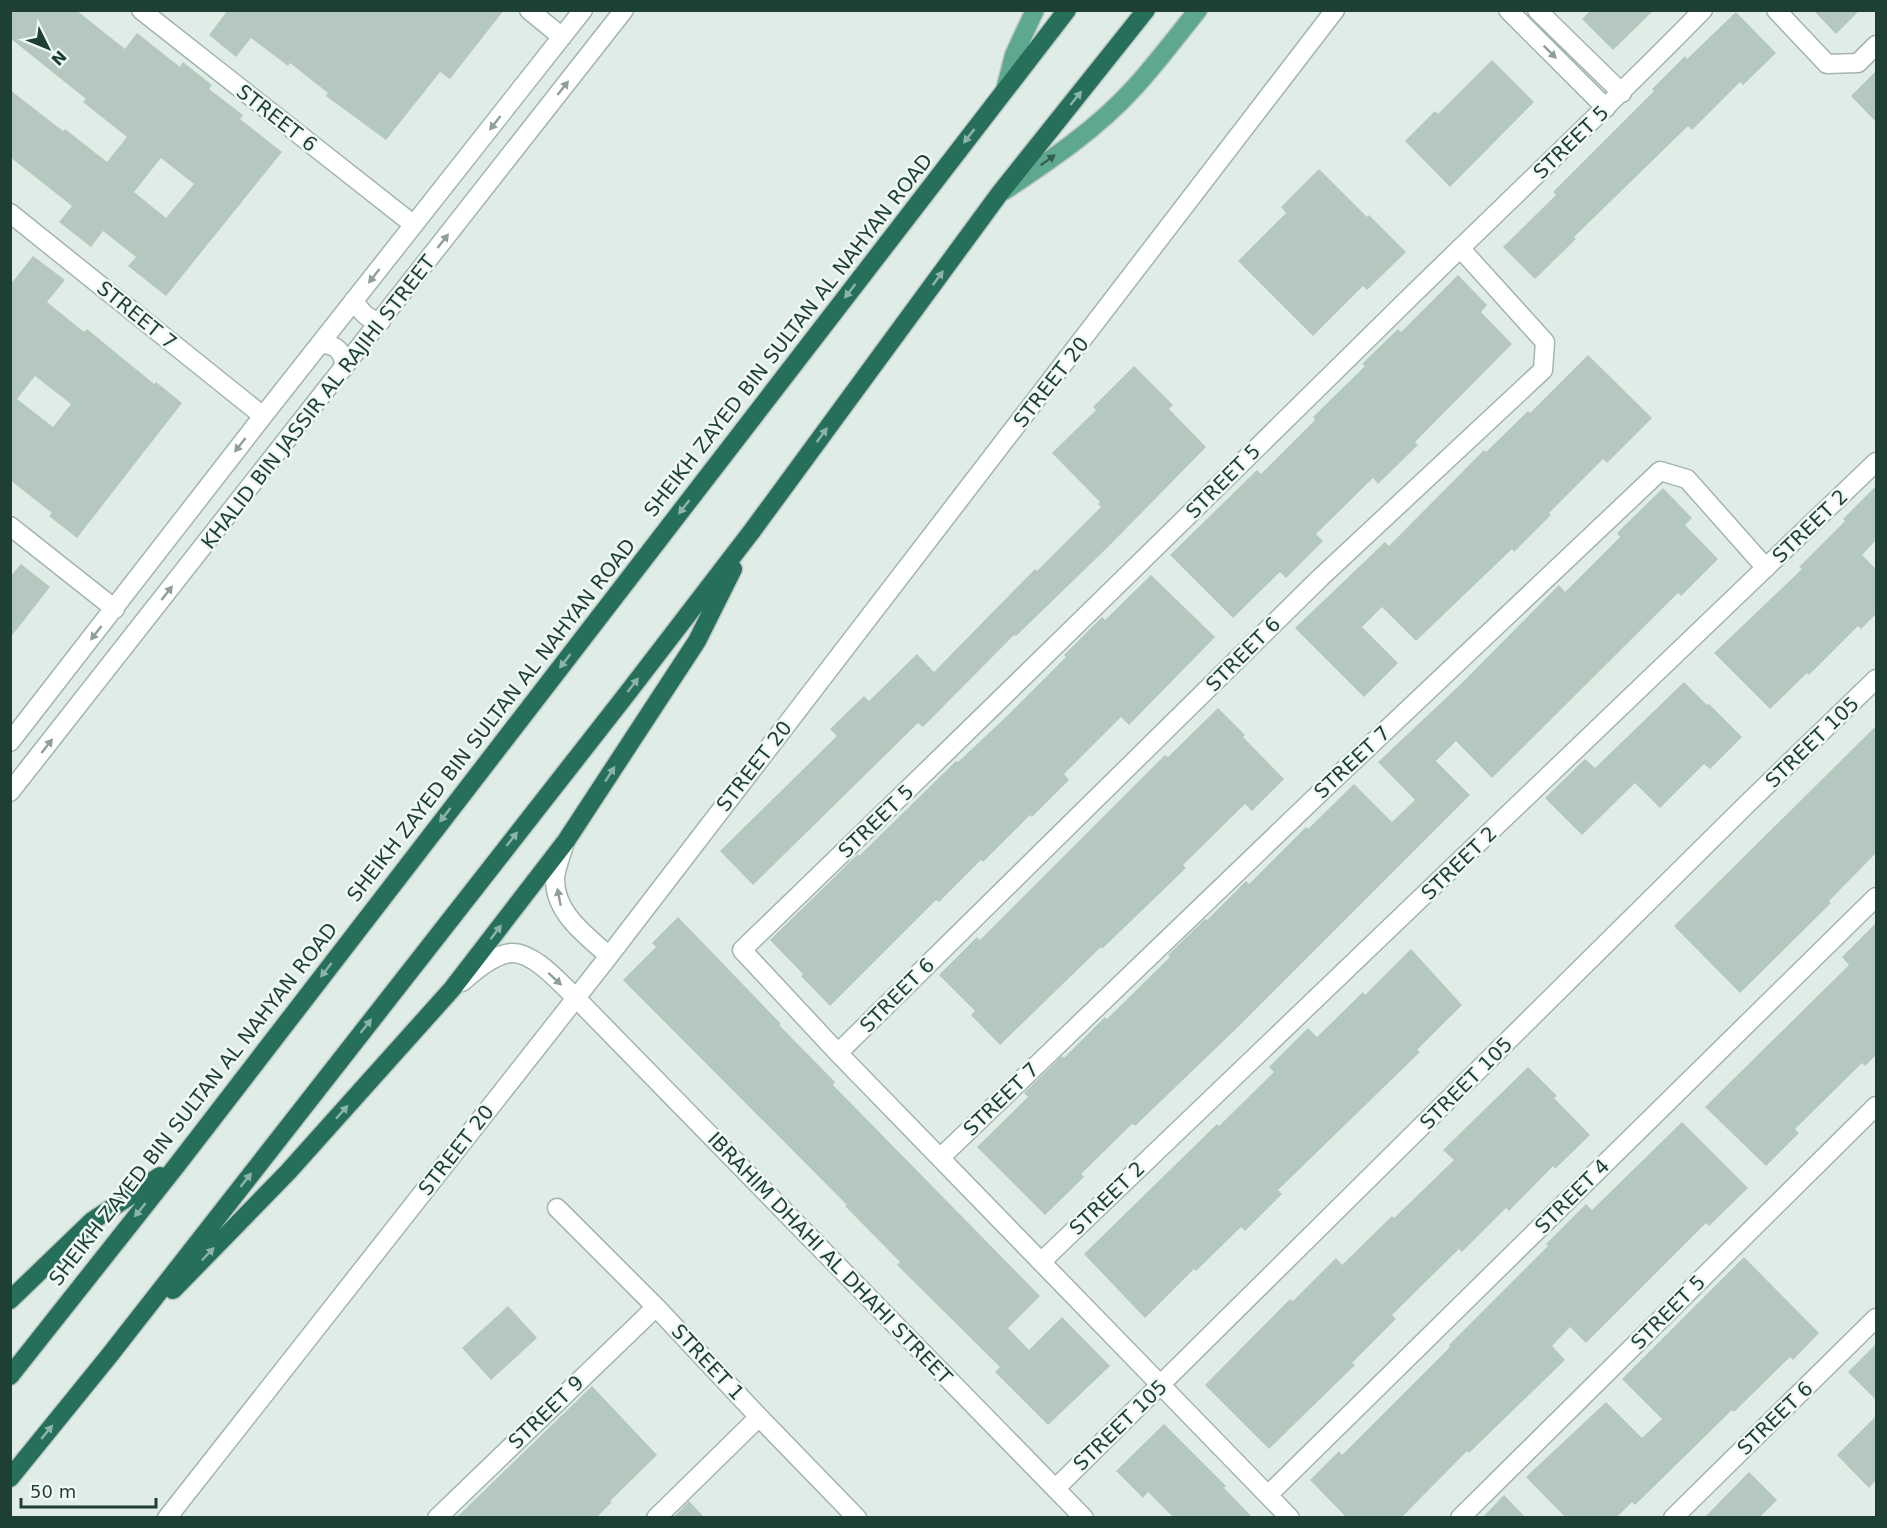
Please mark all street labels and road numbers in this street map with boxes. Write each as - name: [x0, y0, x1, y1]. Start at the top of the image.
- street label: STREET 6: [232, 79, 322, 157]
- street label: STREET 5: [1528, 100, 1614, 184]
- street label: SHEIKH ZAYED BIN SULTAN AL NAHYAN ROAD: [639, 149, 937, 521]
- street label: KHALID BIN JASSIR AL RAJIHI STREET: [196, 250, 441, 553]
- street label: STREET 7: [92, 276, 182, 354]
- street label: STREET 20: [1008, 332, 1094, 432]
- street label: STREET 5: [1181, 439, 1265, 523]
- street label: STREET 2: [1767, 484, 1853, 568]
- street label: SHEIKH ZAYED BIN SULTAN AL NAHYAN ROAD: [342, 534, 640, 906]
- street label: STREET 6: [1201, 612, 1285, 696]
- street label: STREET 105: [1760, 691, 1864, 793]
- street label: STREET 20: [711, 716, 797, 816]
- street label: STREET 7: [1309, 721, 1395, 803]
- street label: STREET 5: [833, 779, 919, 863]
- street label: STREET 2: [1416, 821, 1502, 905]
- street label: SHEIKH ZAYED BIN SULTAN AL NAHYAN ROAD: [44, 918, 342, 1290]
- street label: STREET 6: [855, 953, 939, 1037]
- street label: STREET 105: [1415, 1032, 1517, 1134]
- street label: STREET 7: [958, 1057, 1044, 1141]
- street label: STREET 20: [413, 1100, 499, 1200]
- street label: IBRAHIM DHAHI AL DHAHI STREET: [703, 1127, 958, 1390]
- street label: STREET 4: [1530, 1154, 1614, 1238]
- street label: STREET 2: [1064, 1156, 1150, 1240]
- street label: STREET 5: [1626, 1270, 1710, 1354]
- street label: STREET 1: [667, 1319, 749, 1405]
- street label: STREET 9: [503, 1370, 589, 1454]
- street label: STREET 105: [1068, 1374, 1172, 1476]
- street label: STREET 6: [1732, 1376, 1818, 1460]

